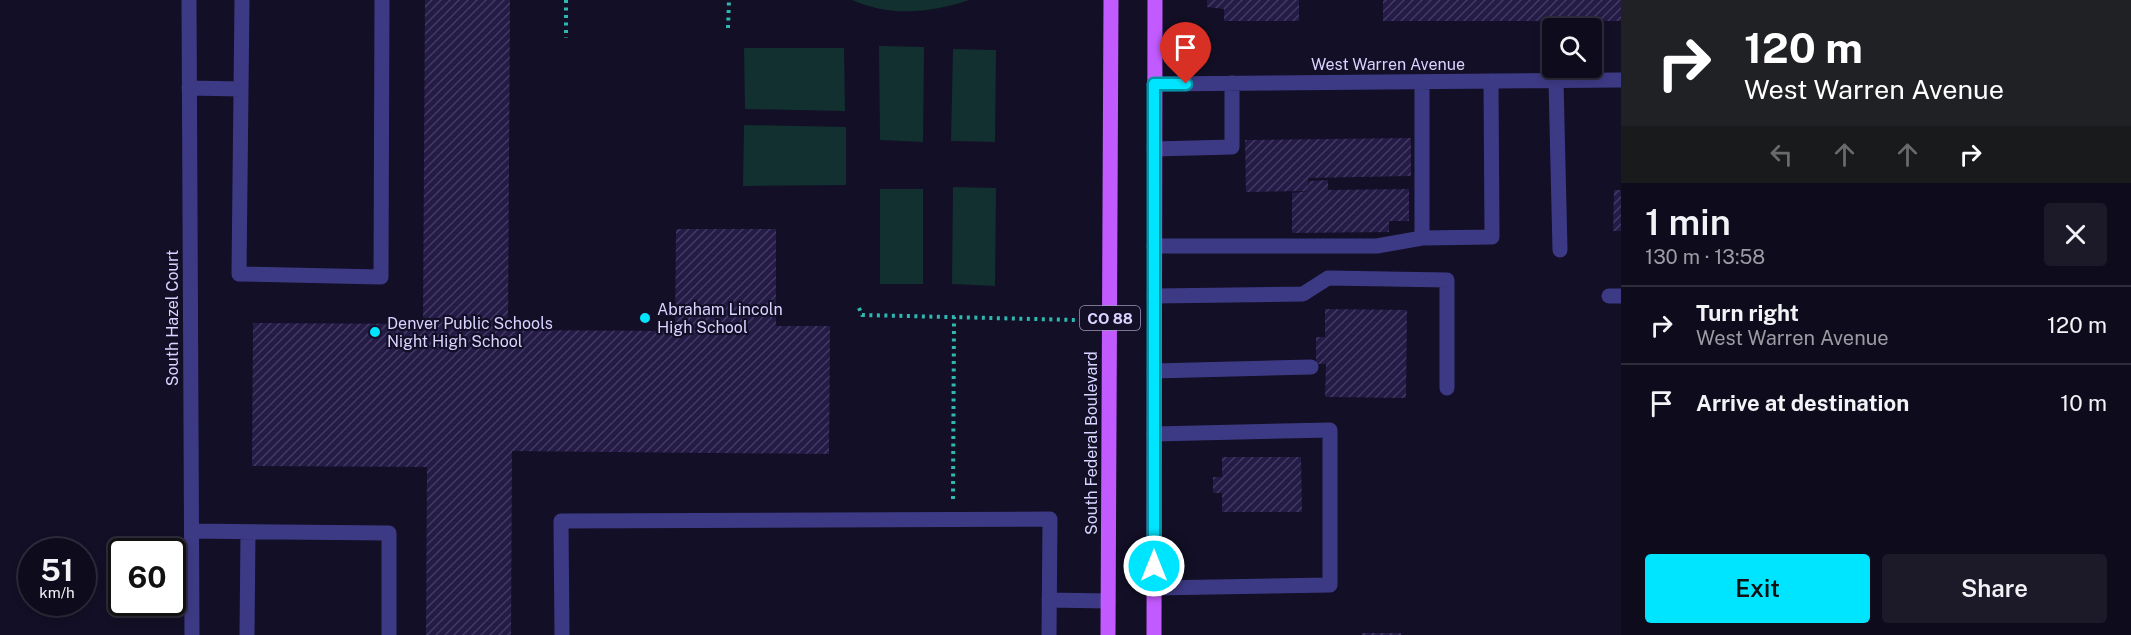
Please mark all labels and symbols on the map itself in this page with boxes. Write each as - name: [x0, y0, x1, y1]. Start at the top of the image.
- pin: [1160, 22, 1211, 84]
- street label: West Warren Avenue: [1311, 55, 1465, 74]
- street label: South Hazel Court: [163, 250, 182, 386]
- place label: Abraham Lincoln High School: [657, 300, 783, 337]
- road number: CO 88: [1080, 306, 1140, 330]
- marker: Abraham Lincoln High School: [638, 311, 652, 325]
- place label: Denver Public Schools Night High School: [387, 314, 553, 351]
- marker: Denver Public Schools Night High School: [368, 325, 382, 339]
- street label: South Federal Boulevard: [1082, 351, 1101, 535]
- position arrow: [1122, 534, 1186, 598]
- speed limit sign: 60: [108, 538, 186, 616]

